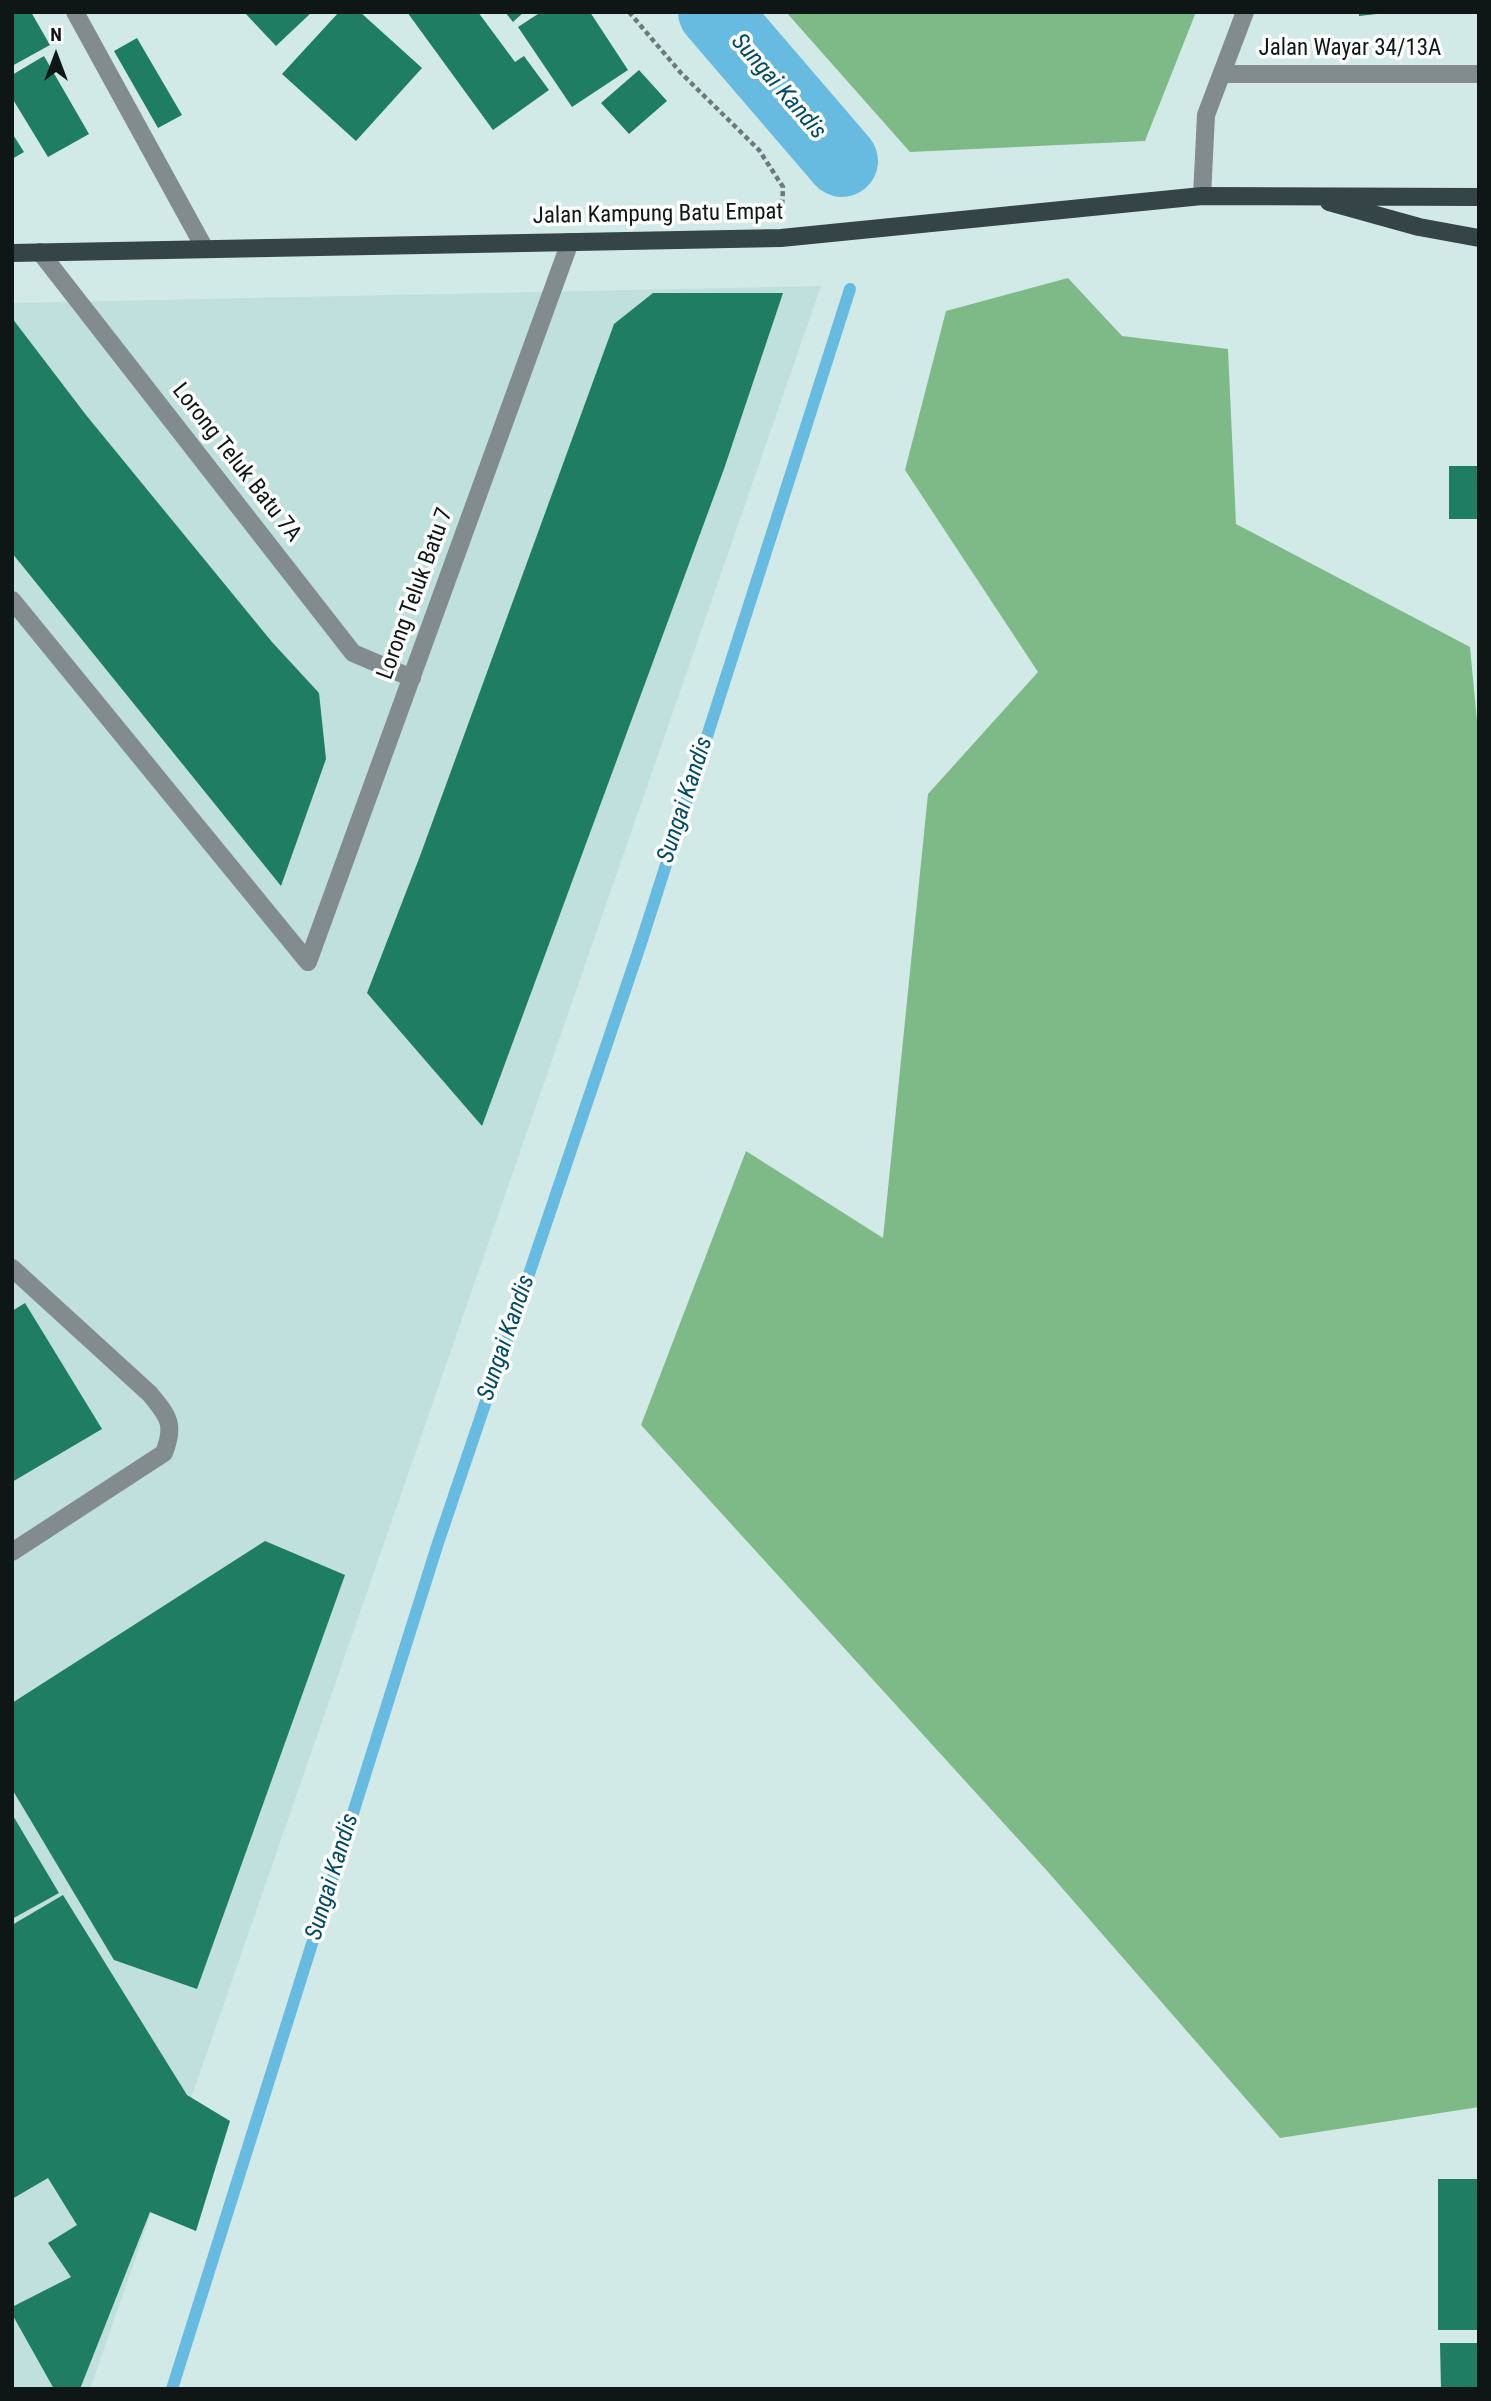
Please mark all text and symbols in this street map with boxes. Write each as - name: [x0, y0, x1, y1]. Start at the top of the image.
- north arrow: [21, 21, 91, 91]
- text: N: [50, 23, 62, 46]
- water label: Sungai Kandis: [724, 28, 832, 146]
- street label: Jalan Wayar 34/13A: [1259, 35, 1441, 63]
- street label: Jalan Kampung Batu Empat: [532, 199, 784, 231]
- street label: Lorong Teluk Batu 7A: [166, 378, 306, 548]
- street label: Lorong Teluk Batu 7: [372, 505, 460, 683]
- water label: Sungai Kandis: [652, 733, 720, 867]
- water label: Sungai Kandis: [472, 1272, 542, 1404]
- water label: Sungai Kandis: [300, 1810, 366, 1944]

